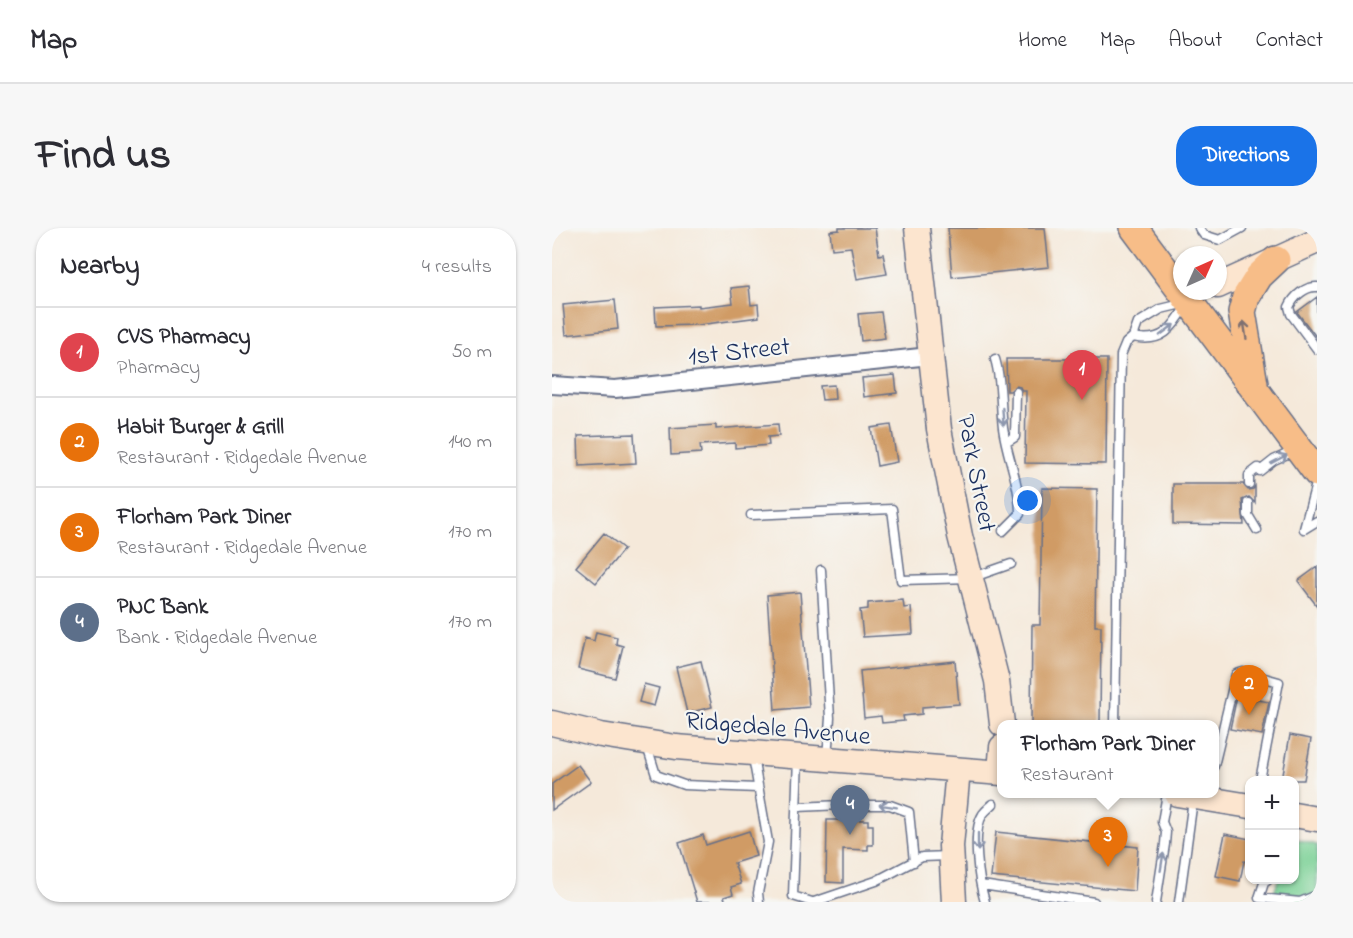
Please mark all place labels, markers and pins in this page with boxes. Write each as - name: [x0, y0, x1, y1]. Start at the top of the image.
- pin: 1: [1062, 350, 1102, 400]
- pin: 2: [1230, 666, 1268, 715]
- pin: 4: [830, 786, 870, 835]
- pin: 3: [1088, 818, 1128, 867]

